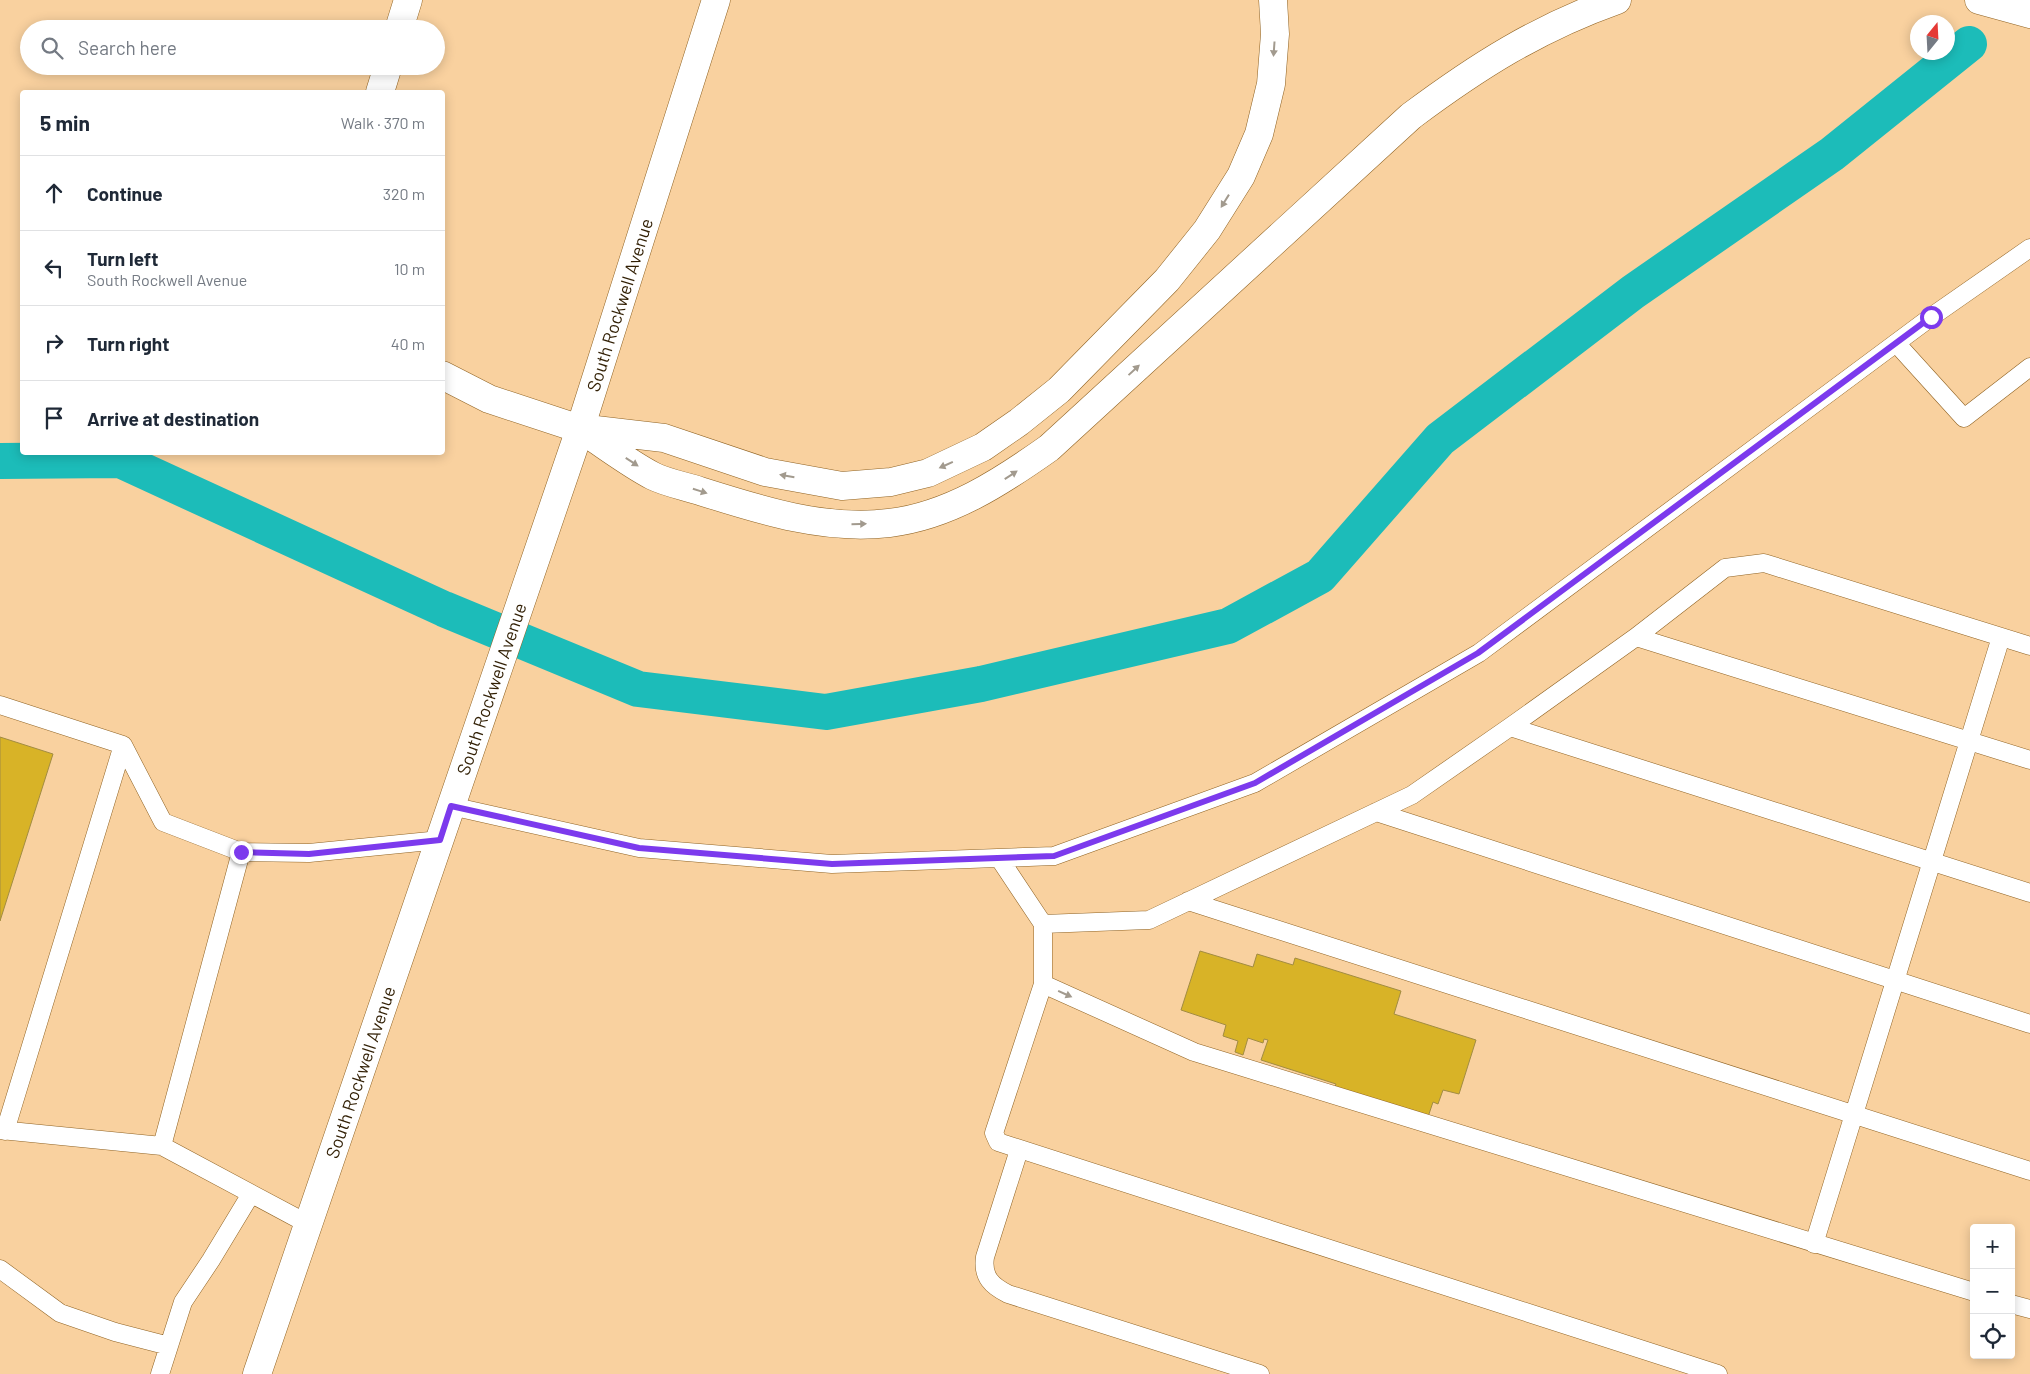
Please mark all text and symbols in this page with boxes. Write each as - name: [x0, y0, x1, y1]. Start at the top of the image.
- north arrow: [1910, 15, 1955, 60]
- search box: [20, 20, 445, 75]
- icon: search: [38, 34, 66, 62]
- text: Search here: [78, 36, 177, 59]
- one-way arrow: [1269, 41, 1277, 57]
- text: 5 min: [40, 110, 90, 135]
- text: Walk · 370 m: [341, 113, 425, 132]
- icon: ahead: [40, 179, 68, 207]
- text: Continue: [87, 182, 163, 205]
- text: 320 m: [383, 184, 425, 203]
- one-way arrow: [1220, 195, 1230, 208]
- street label: South Rockwell Avenue: [582, 215, 657, 394]
- text: Turn left: [87, 247, 158, 270]
- icon: left: [40, 254, 68, 282]
- text: 10 m: [394, 259, 425, 278]
- text: South Rockwell Avenue: [87, 270, 247, 289]
- route start: [1920, 306, 1943, 329]
- icon: right: [40, 329, 68, 357]
- text: Turn right: [87, 332, 169, 355]
- text: 40 m: [391, 334, 425, 353]
- one-way arrow: [1128, 364, 1141, 375]
- icon: arrive: [40, 404, 68, 432]
- text: Arrive at destination: [87, 407, 259, 430]
- one-way arrow: [625, 457, 638, 467]
- one-way arrow: [939, 461, 953, 469]
- one-way arrow: [1004, 470, 1018, 480]
- one-way arrow: [779, 471, 795, 479]
- one-way arrow: [693, 488, 708, 496]
- one-way arrow: [851, 520, 867, 528]
- street label: South Rockwell Avenue: [452, 600, 531, 778]
- route end: [230, 841, 253, 864]
- street label: South Rockwell Avenue: [321, 983, 400, 1161]
- one-way arrow: [1058, 990, 1072, 998]
- map controls: [1970, 1224, 2015, 1359]
- button: +: [1970, 1224, 2015, 1269]
- button: −: [1970, 1269, 2015, 1314]
- button: locate: [1970, 1314, 2015, 1359]

